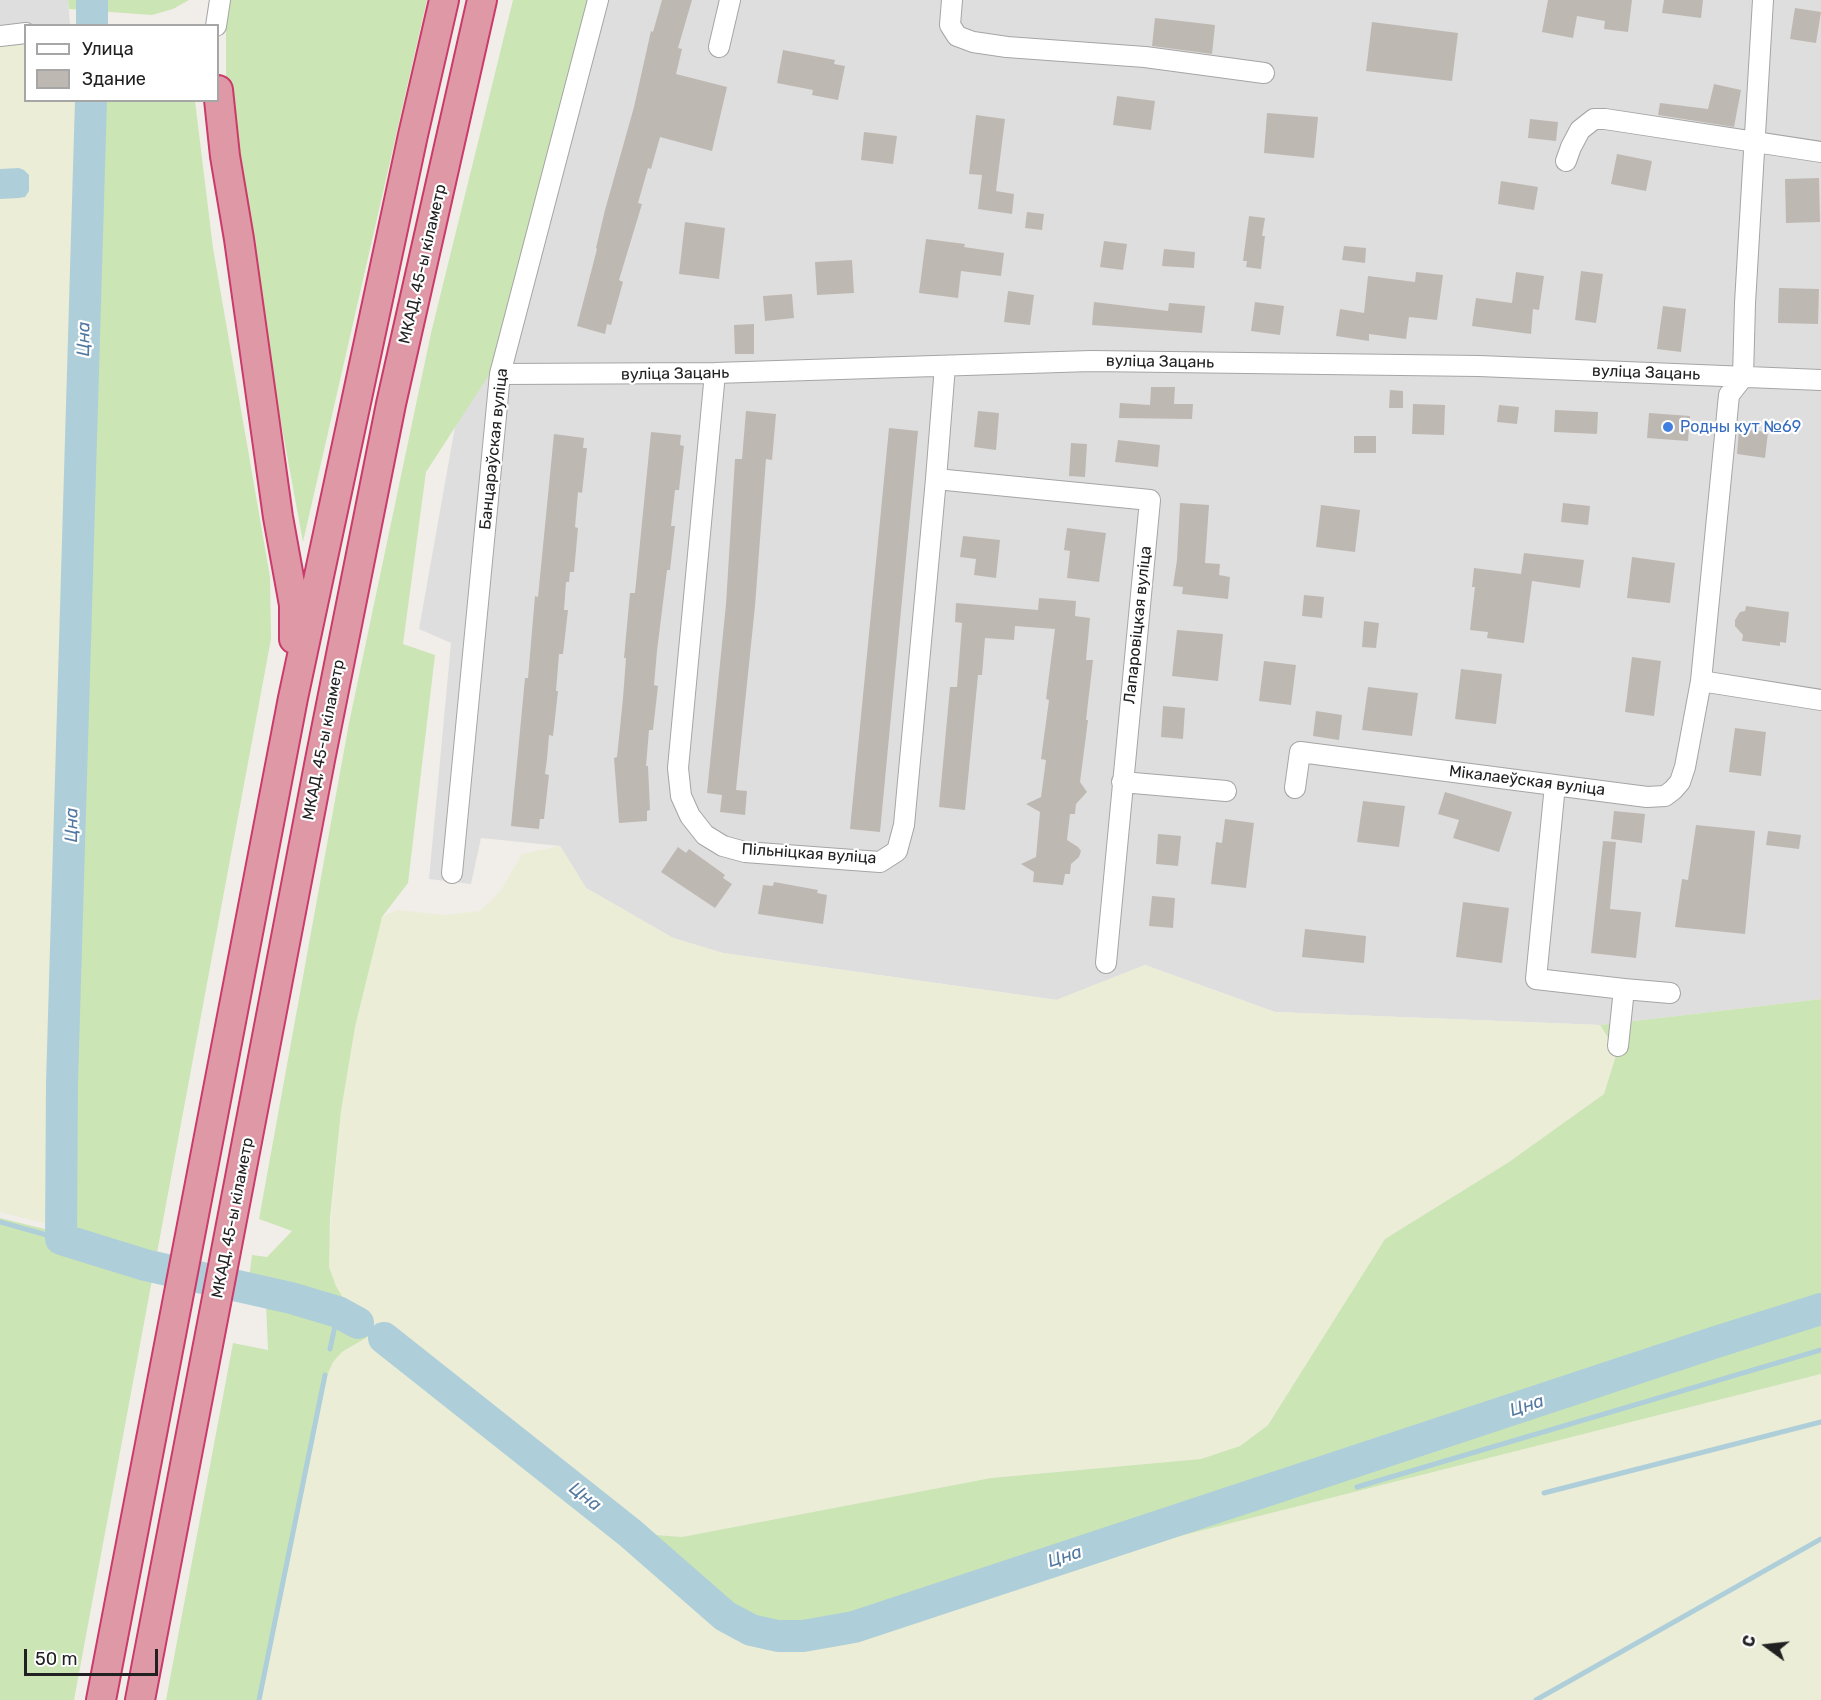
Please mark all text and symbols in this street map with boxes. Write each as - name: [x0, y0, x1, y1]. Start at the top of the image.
- legend: [24, 24, 219, 102]
- text: Улица: [82, 38, 134, 60]
- text: Здание: [82, 68, 146, 90]
- street label: МКАД, 45-ы кіламетр: [395, 182, 451, 346]
- water label: Цна: [73, 321, 95, 357]
- street label: вуліца Зацань: [1106, 351, 1214, 373]
- street label: вуліца Зацань: [1592, 362, 1700, 384]
- street label: вуліца Зацань: [621, 363, 729, 385]
- street label: Банцараўская вуліца: [476, 367, 512, 531]
- place label: Родны кут №69: [1680, 417, 1801, 437]
- marker: Родны кут №69: [1661, 420, 1675, 434]
- street label: Лапаровіцкая вуліца: [1120, 545, 1156, 705]
- street label: МКАД, 45-ы кіламетр: [299, 658, 349, 822]
- street label: Мікалаеўская вуліца: [1448, 762, 1606, 800]
- water label: Цна: [61, 807, 83, 843]
- street label: Пільніцкая вуліца: [741, 840, 877, 868]
- street label: МКАД, 45-ы кіламетр: [208, 1136, 258, 1300]
- water label: Цна: [1507, 1390, 1547, 1422]
- water label: Цна: [565, 1478, 605, 1516]
- water label: Цна: [1045, 1541, 1085, 1573]
- north arrow: [1737, 1616, 1797, 1676]
- text: С: [1738, 1633, 1760, 1649]
- scale bar: [27, 1637, 160, 1675]
- text: 50 m: [35, 1648, 78, 1670]

